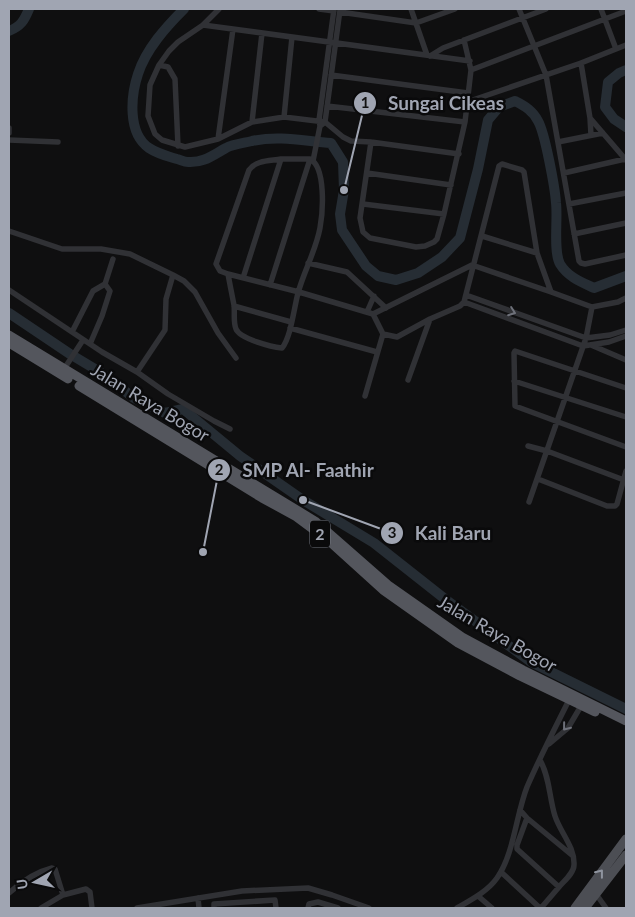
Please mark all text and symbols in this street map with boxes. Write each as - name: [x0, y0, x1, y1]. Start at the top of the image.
- callout: Sungai Cikeas: [353, 86, 514, 120]
- text: Sungai Cikeas: [388, 91, 504, 114]
- text: 1: [361, 93, 369, 111]
- one-way arrow: [508, 306, 516, 316]
- street label: Jalan Raya Bogor: [87, 358, 214, 446]
- callout: SMP Al- Faathir: [207, 453, 384, 487]
- text: SMP Al- Faathir: [242, 458, 375, 481]
- text: 2: [215, 460, 224, 478]
- callout: Kali Baru: [380, 516, 502, 550]
- road number: 2: [310, 520, 330, 548]
- text: Kali Baru: [415, 521, 491, 544]
- text: 3: [388, 523, 396, 541]
- street label: Jalan Raya Bogor: [434, 590, 561, 676]
- one-way arrow: [563, 722, 572, 731]
- north arrow: [10, 857, 60, 907]
- one-way arrow: [594, 870, 602, 879]
- text: U: [12, 878, 31, 891]

